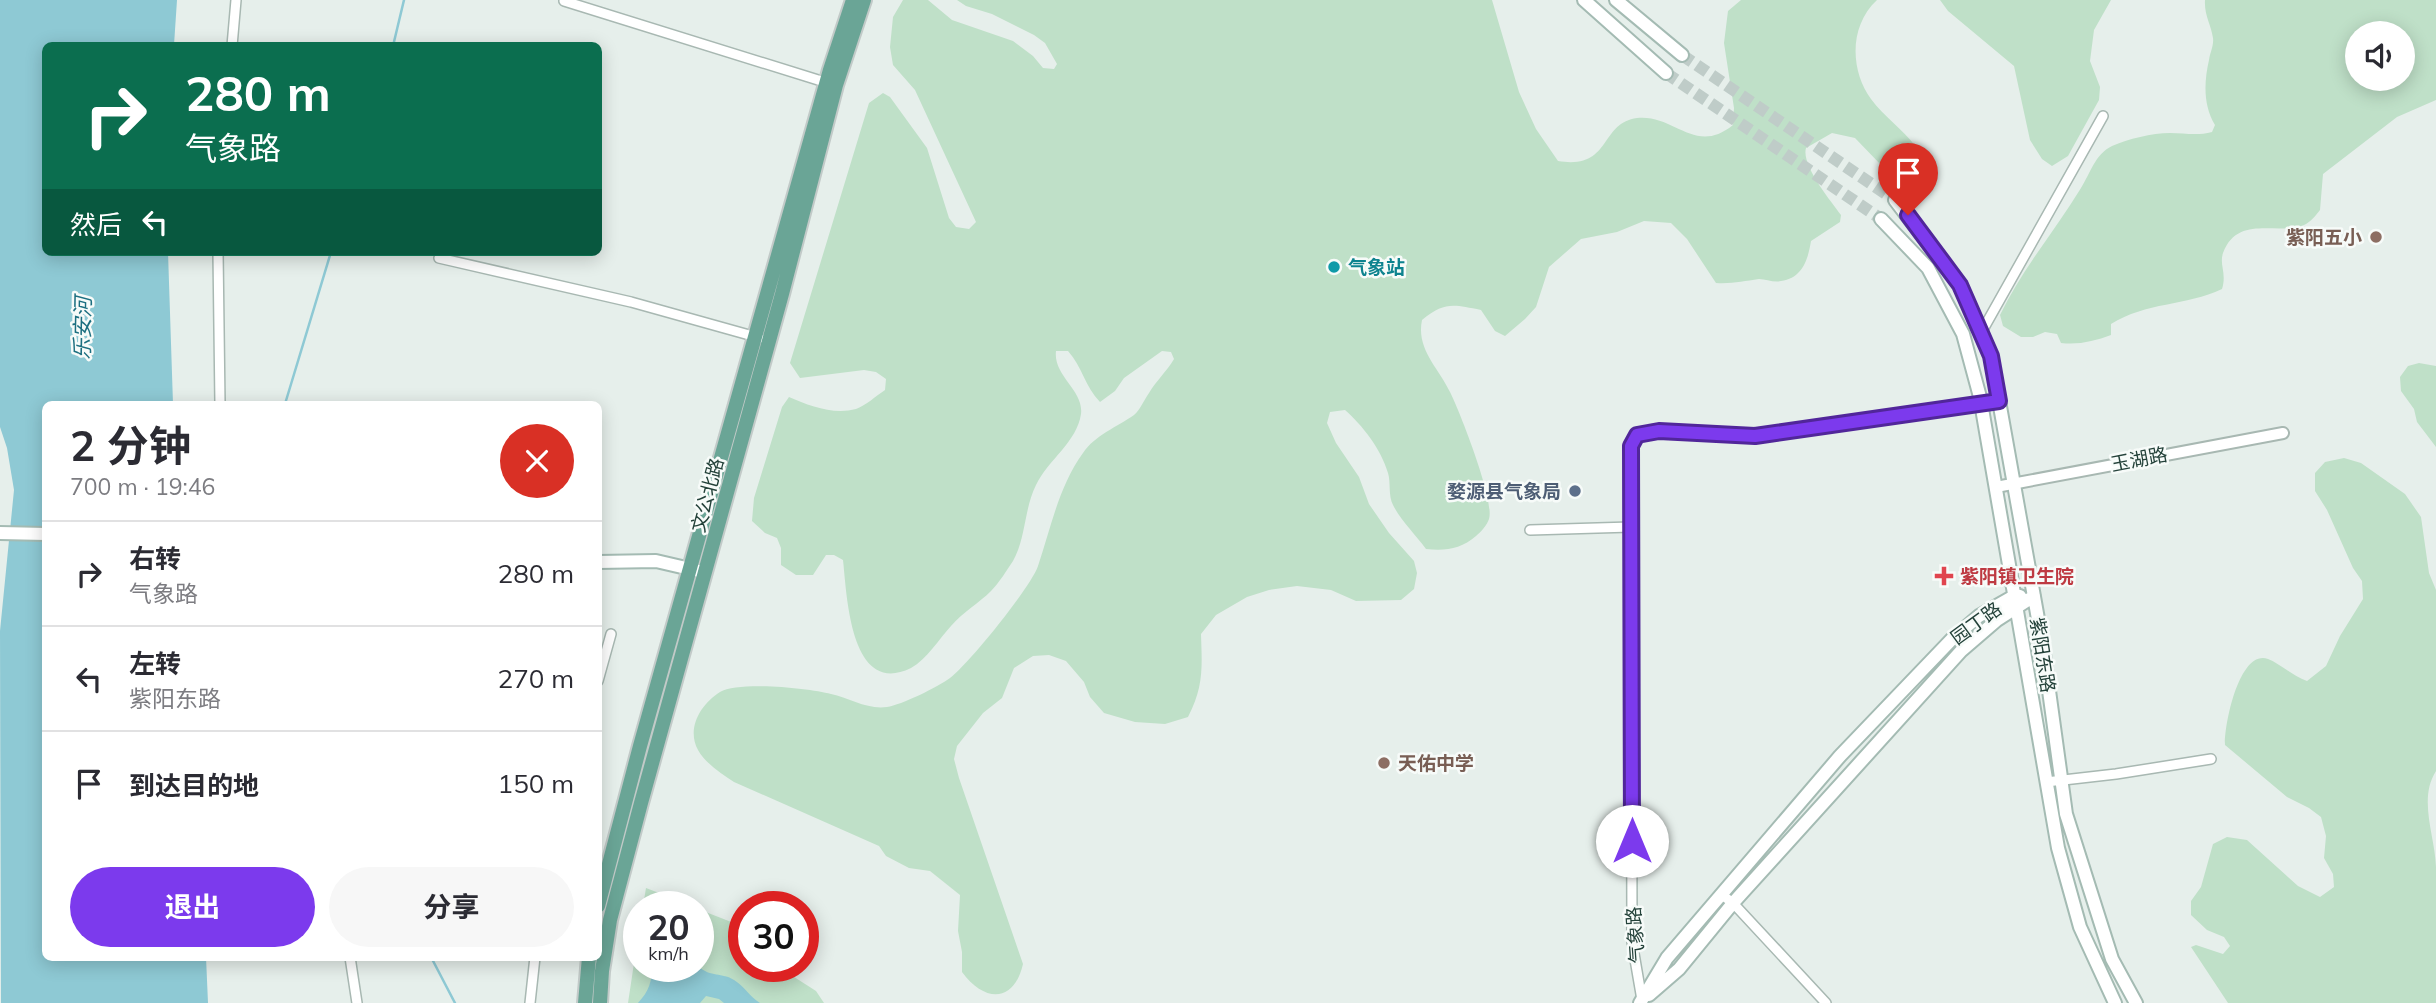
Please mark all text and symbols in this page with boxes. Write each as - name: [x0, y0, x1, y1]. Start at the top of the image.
- map controls: [2345, 21, 2415, 91]
- button: sound: [2345, 21, 2415, 91]
- text: 280 m: [185, 62, 331, 123]
- icon: right: [70, 70, 161, 161]
- text: 气象路: [185, 128, 281, 168]
- pin: [1878, 143, 1938, 215]
- icon: arrive: [1889, 154, 1927, 192]
- icon: left: [136, 203, 174, 241]
- text: 然后: [70, 208, 122, 241]
- place label: 紫阳五小: [2286, 225, 2362, 249]
- marker: 紫阳五小: [2368, 229, 2384, 245]
- place label: 气象站: [1348, 255, 1405, 279]
- marker: 气象站: [1326, 259, 1342, 275]
- water label: 乐安河: [68, 292, 96, 360]
- text: 2 分钟: [70, 419, 191, 472]
- button: close: [500, 424, 574, 498]
- street label: 玉湖路: [2109, 442, 2169, 476]
- street label: 文公北路: [686, 455, 728, 535]
- text: 700 m · 19:46: [70, 472, 215, 501]
- place label: 婺源县气象局: [1447, 479, 1561, 503]
- marker: 婺源县气象局: [1567, 483, 1583, 499]
- text: 右转: [129, 542, 181, 575]
- icon: right: [70, 555, 108, 593]
- text: 280 m: [498, 557, 574, 590]
- place label: 紫阳镇卫生院: [1960, 564, 2074, 588]
- marker: 紫阳镇卫生院: [1934, 566, 1954, 586]
- text: 气象路: [129, 579, 198, 608]
- street label: 园丁路: [1946, 597, 2006, 649]
- street label: 紫阳东路: [2025, 616, 2061, 694]
- text: 左转: [129, 647, 181, 680]
- icon: left: [70, 660, 108, 698]
- text: 270 m: [498, 662, 574, 695]
- text: 紫阳东路: [129, 684, 221, 713]
- place label: 天佑中学: [1398, 751, 1474, 775]
- marker: 天佑中学: [1376, 755, 1392, 771]
- icon: arrive: [70, 765, 108, 803]
- text: 150 m: [498, 767, 574, 800]
- text: 到达目的地: [129, 769, 259, 802]
- position arrow: [1595, 804, 1669, 878]
- button: 退出: [70, 867, 315, 947]
- button: 分享: [329, 867, 574, 947]
- speed limit sign: 30: [728, 891, 819, 982]
- text: 20: [647, 905, 690, 949]
- street label: 气象路: [1621, 906, 1649, 964]
- text: km/h: [648, 942, 689, 965]

